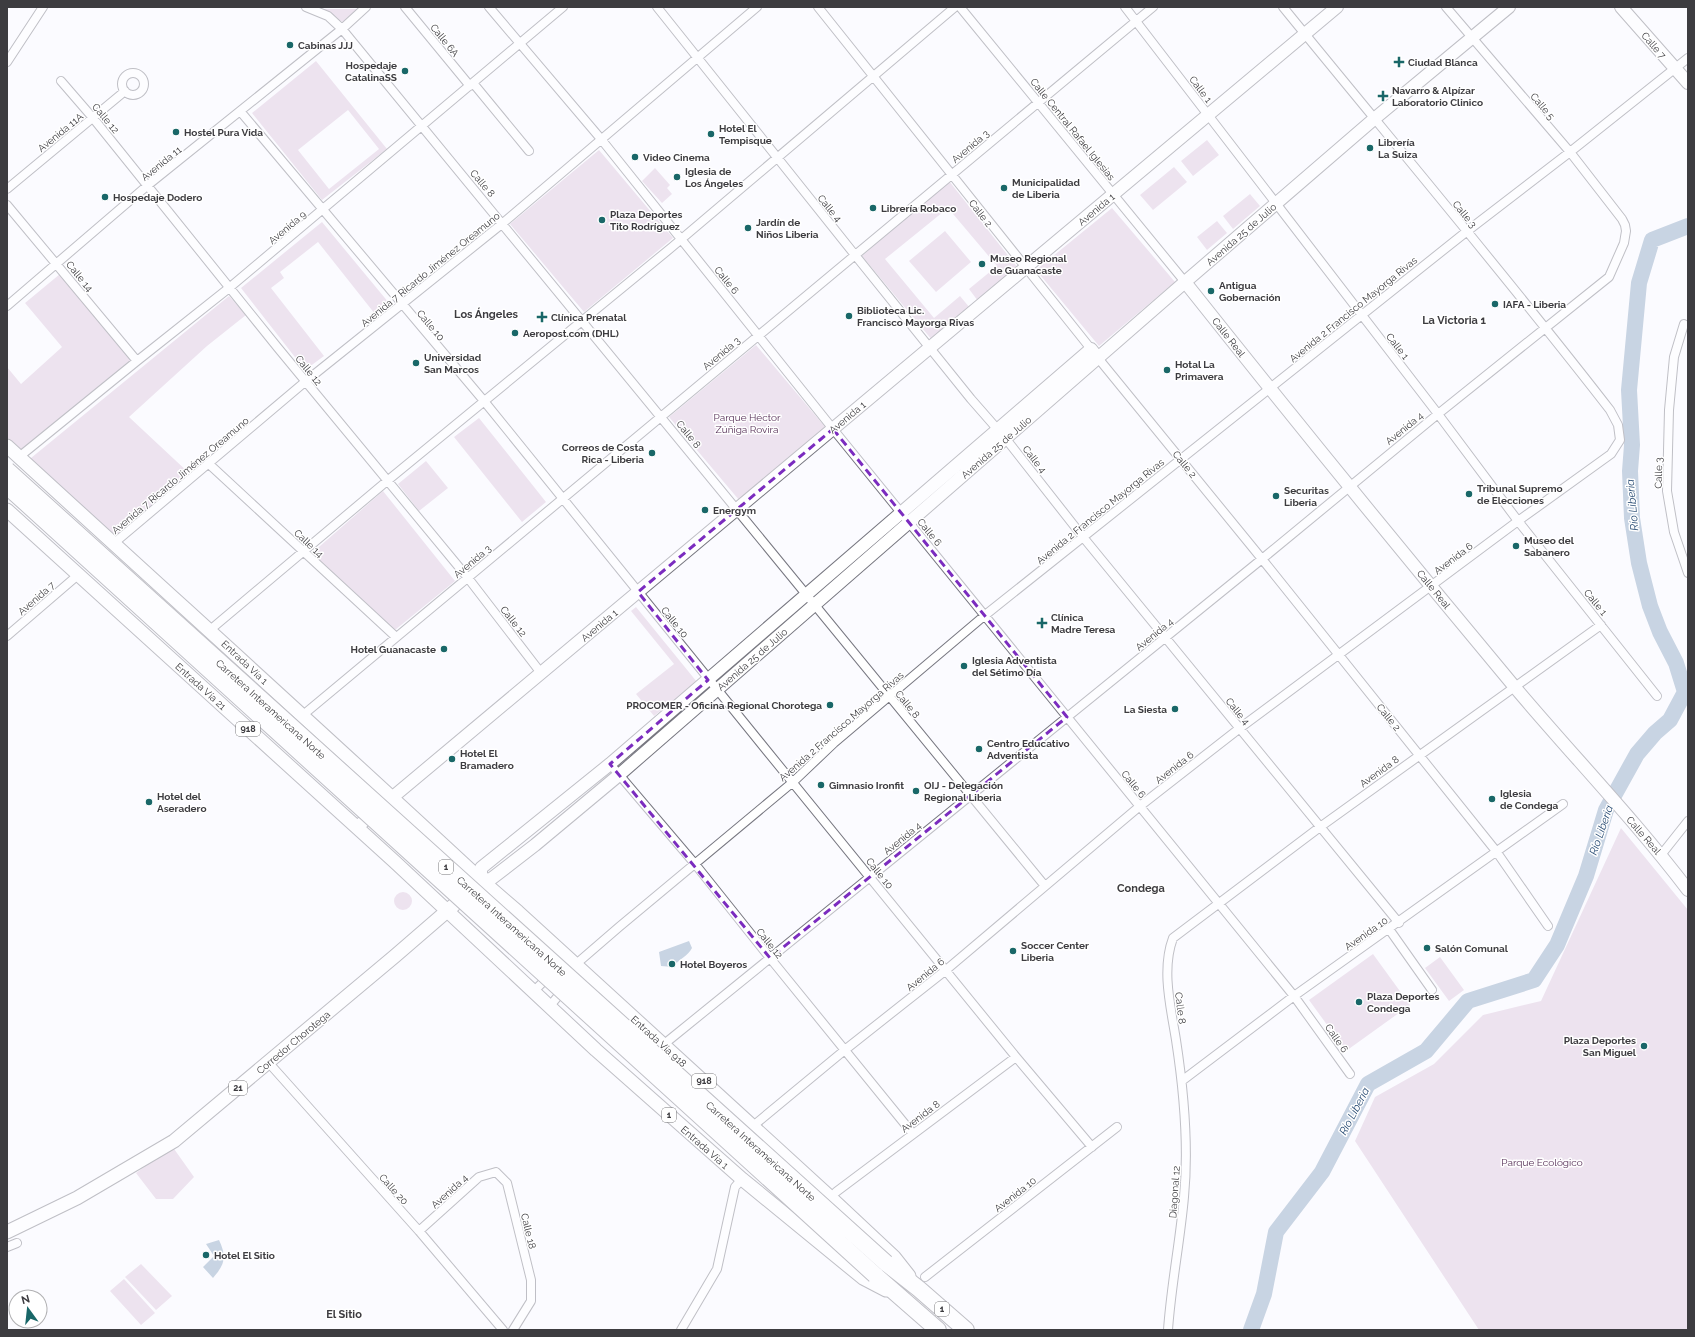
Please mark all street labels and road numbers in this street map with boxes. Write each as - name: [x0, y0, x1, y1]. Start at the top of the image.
- street label: Calle 6A: [428, 22, 461, 59]
- street label: Calle 7: [1639, 30, 1669, 61]
- street label: Calle 1: [1187, 74, 1215, 105]
- street label: Calle Central Rafael Iglesias: [1028, 76, 1117, 183]
- street label: Calle 5: [1528, 91, 1557, 122]
- street label: Calle 12: [90, 101, 121, 136]
- street label: Avenida 11A: [35, 111, 85, 154]
- street label: Avenida 3: [950, 128, 991, 165]
- street label: Avenida 11: [139, 143, 184, 183]
- street label: Calle 8: [468, 167, 497, 199]
- street label: Avenida 1: [1076, 191, 1117, 228]
- street label: Calle 4: [815, 193, 844, 224]
- street label: Calle 2: [967, 198, 995, 229]
- street label: Calle 3: [1450, 199, 1479, 230]
- street label: Avenida 25 de Julio: [1204, 201, 1278, 268]
- street label: Avenida 9: [266, 208, 308, 246]
- street label: Avenida 7 Ricardo Jiménez Oreamuno: [359, 210, 502, 329]
- street label: Avenida 2 Francisco Mayorga Rivas: [1287, 254, 1419, 364]
- street label: Calle 14: [64, 259, 96, 294]
- street label: Calle 6: [712, 264, 741, 296]
- street label: Calle 10: [415, 308, 447, 343]
- street label: Calle Real: [1210, 316, 1247, 359]
- street label: Calle 1: [1384, 331, 1412, 362]
- street label: Avenida 3: [701, 335, 742, 372]
- street label: Calle 12: [293, 353, 324, 388]
- street label: Avenida 1: [827, 399, 868, 436]
- street label: Avenida 4: [1383, 410, 1426, 447]
- street label: Avenida 25 de Julio: [959, 414, 1033, 481]
- street label: Avenida 7 Ricardo Jiménez Oreamuno: [110, 415, 251, 536]
- street label: Calle 8: [674, 418, 703, 450]
- street label: Calle 4: [1021, 443, 1049, 476]
- street label: Calle 2: [1170, 449, 1199, 480]
- street label: Avenida 2 Francisco Mayorga Rivas: [1034, 456, 1166, 566]
- street label: Calle 3: [1653, 457, 1664, 489]
- street label: Calle 6: [915, 516, 944, 548]
- street label: Calle 14: [292, 527, 326, 560]
- street label: Avenida 6: [1432, 540, 1475, 577]
- street label: Avenida 3: [452, 543, 493, 580]
- street label: Calle Real: [1415, 568, 1453, 611]
- street label: Avenida 7: [16, 579, 57, 617]
- street label: Calle 1: [1582, 587, 1610, 618]
- street label: Calle 12: [498, 604, 529, 639]
- street label: Calle 10: [659, 605, 690, 640]
- street label: Avenida 1: [579, 607, 620, 644]
- street label: Avenida 4: [1133, 616, 1176, 653]
- street label: Avenida 25 de Julio: [715, 626, 789, 693]
- street label: Entrada Vía 1: [219, 638, 271, 687]
- street label: Carretera Interamericana Norte: [214, 657, 328, 762]
- street label: Entrada Vía 21: [173, 661, 229, 712]
- street label: Avenida 2 Francisco Mayorga Rivas: [777, 669, 906, 783]
- street label: Calle 8: [893, 688, 922, 720]
- street label: Calle 4: [1223, 696, 1252, 727]
- street label: Calle 2: [1374, 702, 1403, 733]
- road number: 918: [236, 722, 260, 736]
- street label: Avenida 6: [1153, 749, 1196, 786]
- street label: Avenida 8: [1358, 754, 1401, 789]
- street label: Calle 6: [1119, 768, 1148, 800]
- street label: Calle Real: [1624, 814, 1663, 857]
- street label: Avenida 4: [881, 820, 924, 857]
- street label: Calle 10: [864, 856, 895, 891]
- road number: 1: [439, 860, 453, 874]
- street label: Carretera Interamericana Norte: [455, 874, 569, 979]
- street label: Avenida 10: [1343, 915, 1390, 952]
- street label: Calle 12: [754, 926, 785, 961]
- street label: Avenida 6: [904, 956, 947, 993]
- street label: Calle 8: [1173, 991, 1188, 1025]
- street label: Corredor Chorotega: [254, 1009, 332, 1076]
- street label: Entrada Vía 918: [629, 1014, 689, 1069]
- street label: Calle 6: [1323, 1022, 1350, 1055]
- road number: 918: [692, 1074, 716, 1088]
- road number: 21: [229, 1081, 247, 1095]
- street label: Avenida 8: [899, 1098, 942, 1135]
- street label: Carretera Interamericana Norte: [704, 1099, 818, 1204]
- road number: 1: [662, 1108, 676, 1122]
- street label: Entrada Vía 1: [679, 1124, 731, 1171]
- street label: Diagonal 12: [1167, 1165, 1182, 1219]
- street label: Calle 20: [377, 1172, 410, 1207]
- street label: Avenida 4: [429, 1172, 470, 1211]
- street label: Avenida 10: [992, 1175, 1038, 1214]
- street label: Calle 18: [519, 1212, 538, 1250]
- road number: 1: [935, 1302, 949, 1316]

